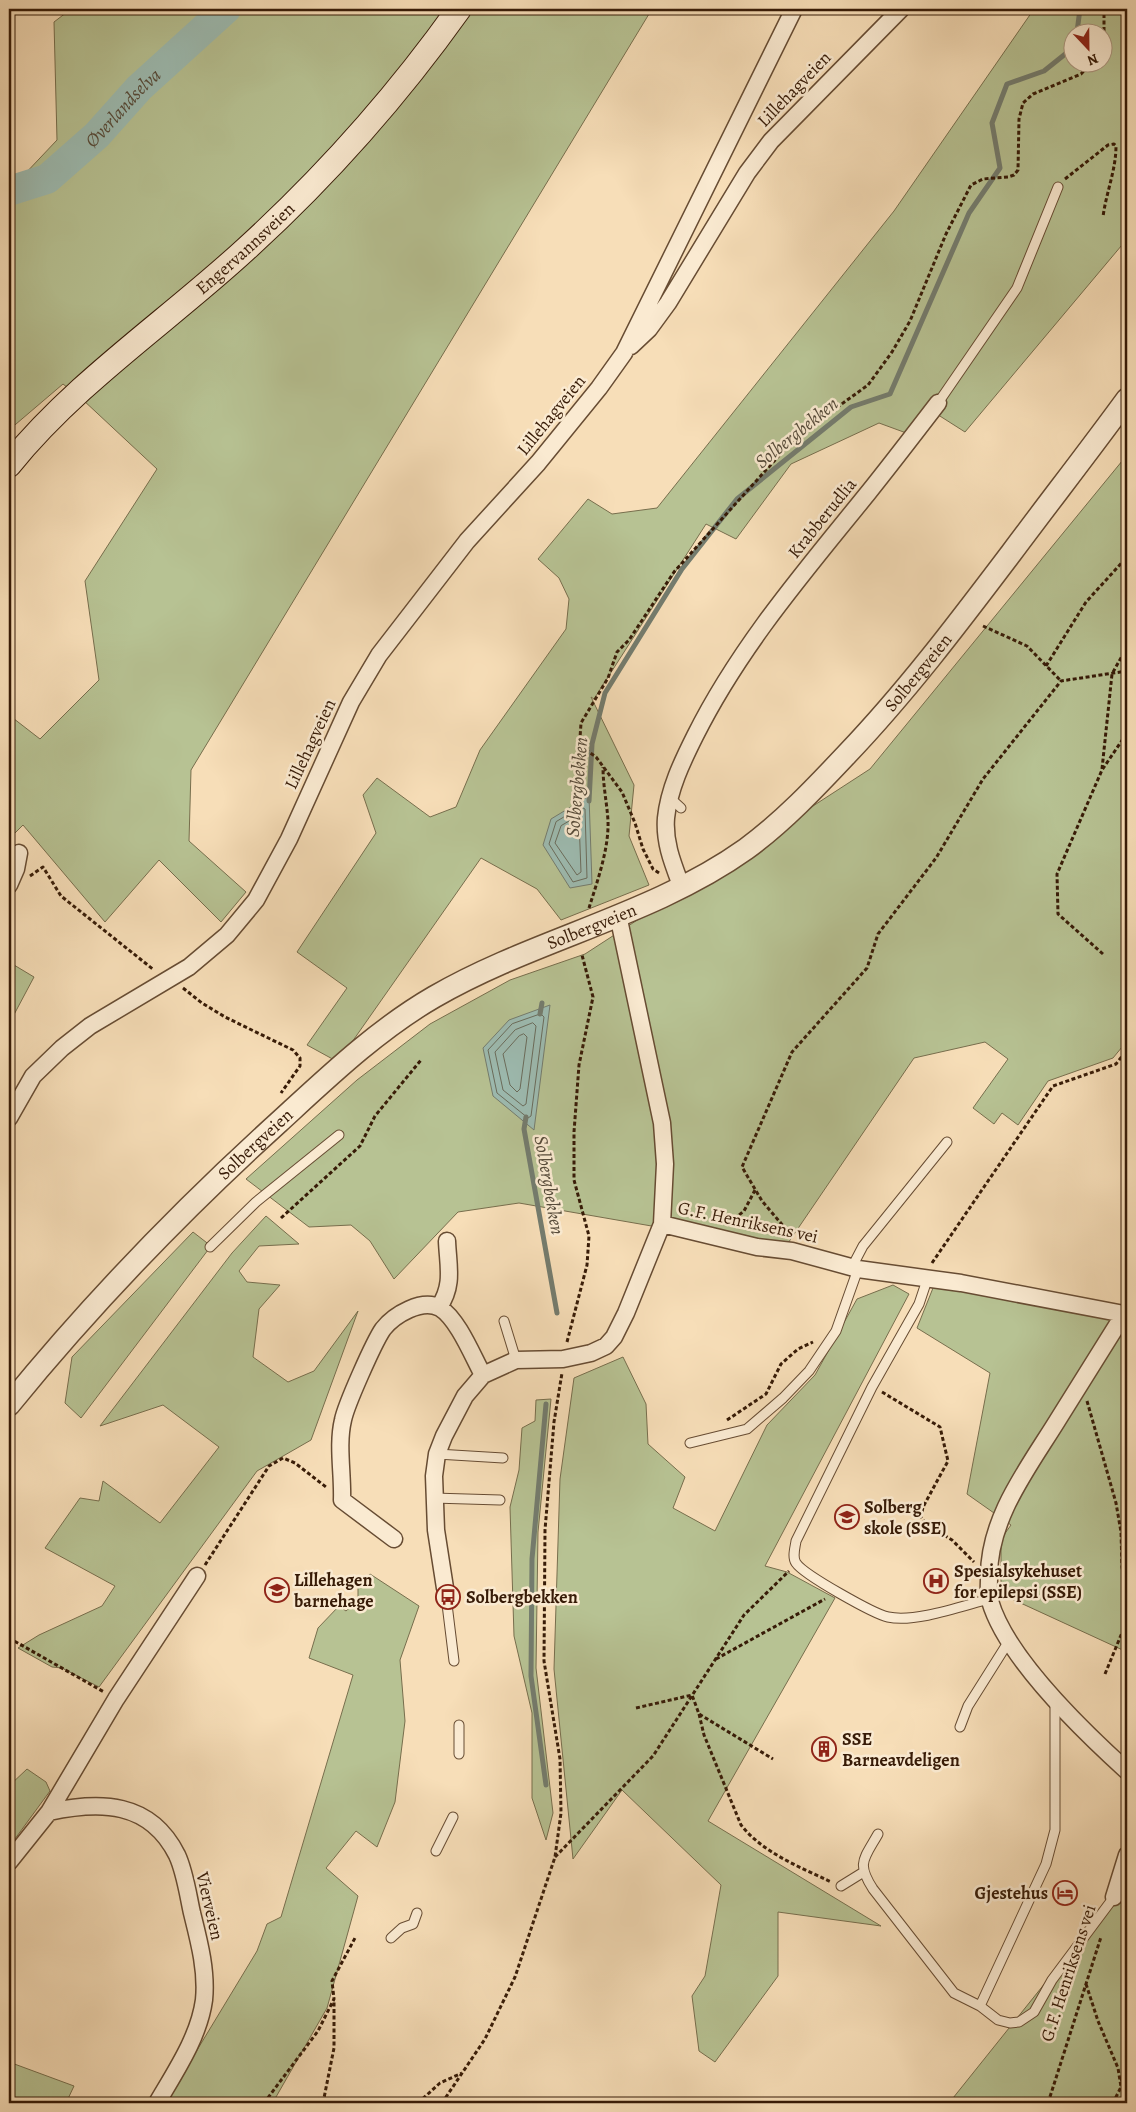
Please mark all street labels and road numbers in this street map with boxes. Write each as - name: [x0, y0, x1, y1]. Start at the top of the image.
- street label: Lillehagveien: [752, 46, 836, 132]
- street label: Engervannsveien: [191, 197, 300, 300]
- street label: Lillehagveien: [511, 370, 591, 460]
- street label: Krabberudlia: [782, 472, 862, 563]
- street label: Solbergveien: [879, 628, 957, 717]
- street label: Lillehagveien: [279, 695, 341, 793]
- street label: Solbergveien: [543, 898, 640, 955]
- street label: Solbergveien: [212, 1103, 298, 1185]
- street label: G.F. Henriksens vei: [676, 1195, 820, 1249]
- street label: Vierveien: [190, 1869, 230, 1943]
- street label: G.F. Henriksens vei: [1035, 1901, 1101, 2045]

